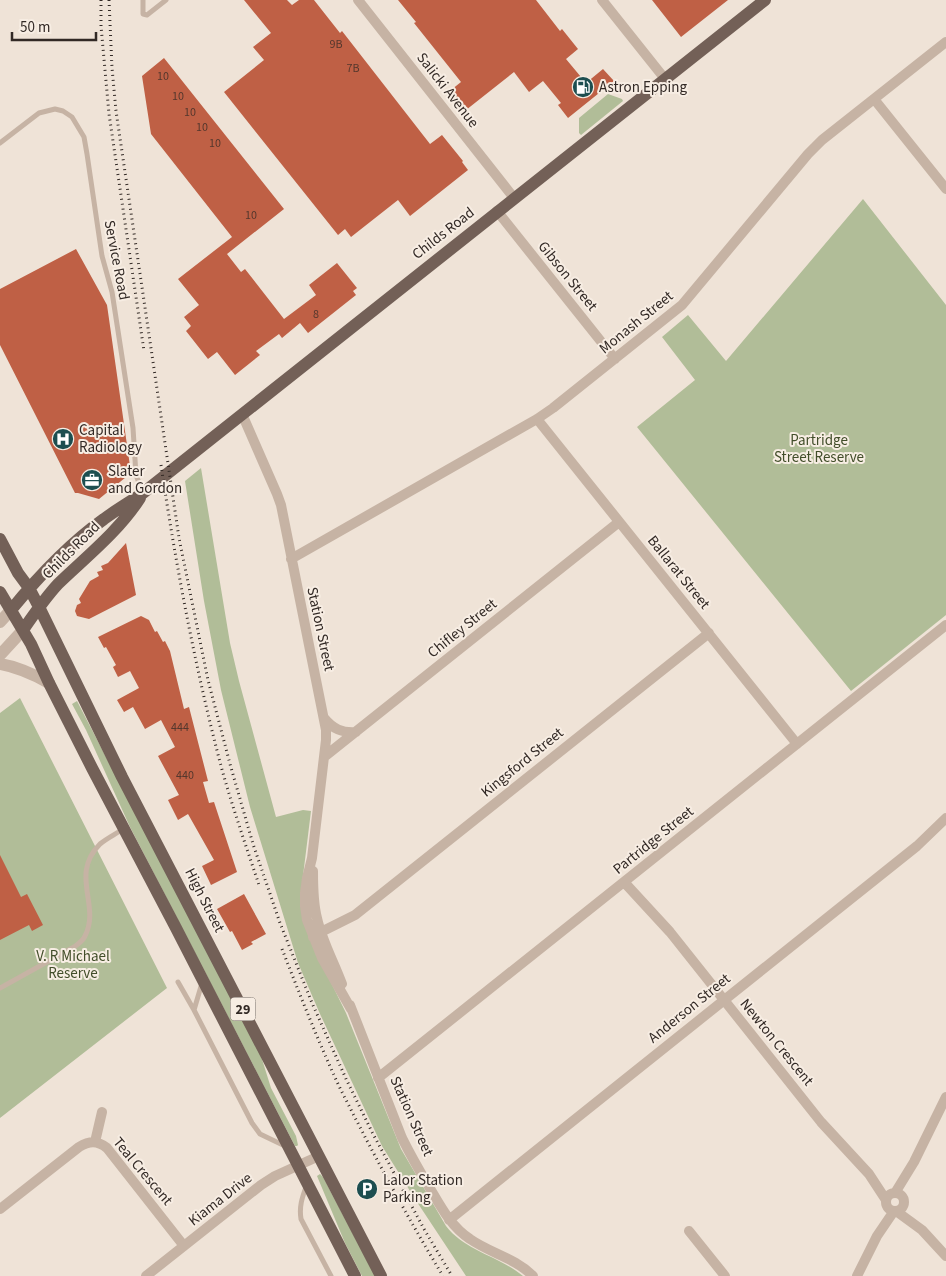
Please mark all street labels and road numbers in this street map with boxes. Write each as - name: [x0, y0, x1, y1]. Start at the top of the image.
- street label: Salicki Avenue: [412, 48, 484, 132]
- street label: Childs Road: [408, 202, 479, 264]
- street label: Service Road: [98, 218, 135, 302]
- street label: Gibson Street: [533, 237, 602, 316]
- street label: Monash Street: [595, 286, 678, 359]
- street label: Childs Road: [38, 517, 105, 584]
- street label: Ballarat Street: [642, 531, 715, 614]
- street label: Station Street: [301, 585, 340, 673]
- street label: Chifley Street: [423, 594, 501, 663]
- street label: Kingsford Street: [477, 723, 568, 802]
- street label: Partridge Street: [609, 801, 698, 879]
- street label: High Street: [179, 864, 230, 936]
- street label: Anderson Street: [644, 969, 735, 1048]
- street label: Newton Crescent: [735, 994, 818, 1090]
- road number: 29: [230, 998, 256, 1021]
- street label: Station Street: [385, 1073, 439, 1159]
- street label: Teal Crescent: [108, 1133, 177, 1210]
- street label: Kiama Drive: [184, 1168, 257, 1231]

